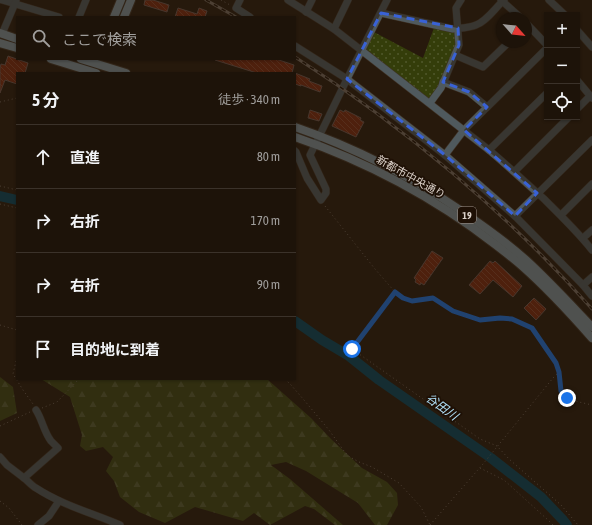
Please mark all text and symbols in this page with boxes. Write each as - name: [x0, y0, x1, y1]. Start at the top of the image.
- north arrow: [496, 12, 532, 48]
- map controls: [544, 12, 580, 120]
- button: +: [544, 12, 580, 48]
- search box: [16, 16, 296, 60]
- icon: search: [30, 27, 52, 49]
- text: ここで検索: [62, 31, 137, 48]
- button: −: [544, 48, 580, 84]
- button: locate: [544, 84, 580, 120]
- text: 5 分: [32, 90, 59, 110]
- text: 徒歩 · 340 m: [218, 92, 280, 107]
- icon: ahead: [32, 146, 54, 168]
- text: 直進: [70, 149, 100, 166]
- text: 80 m: [257, 149, 280, 164]
- street label: 新都市中央通り: [374, 153, 448, 201]
- road number: 19: [458, 207, 476, 223]
- icon: right: [32, 210, 54, 232]
- text: 右折: [70, 213, 100, 230]
- text: 170 m: [251, 213, 280, 228]
- icon: right: [32, 274, 54, 296]
- text: 右折: [70, 277, 100, 294]
- text: 90 m: [257, 277, 280, 292]
- icon: arrive: [32, 338, 54, 360]
- route start: [343, 340, 361, 358]
- text: 目的地に到着: [70, 341, 160, 358]
- route end: [558, 389, 576, 407]
- water label: 谷田川: [423, 391, 462, 424]

